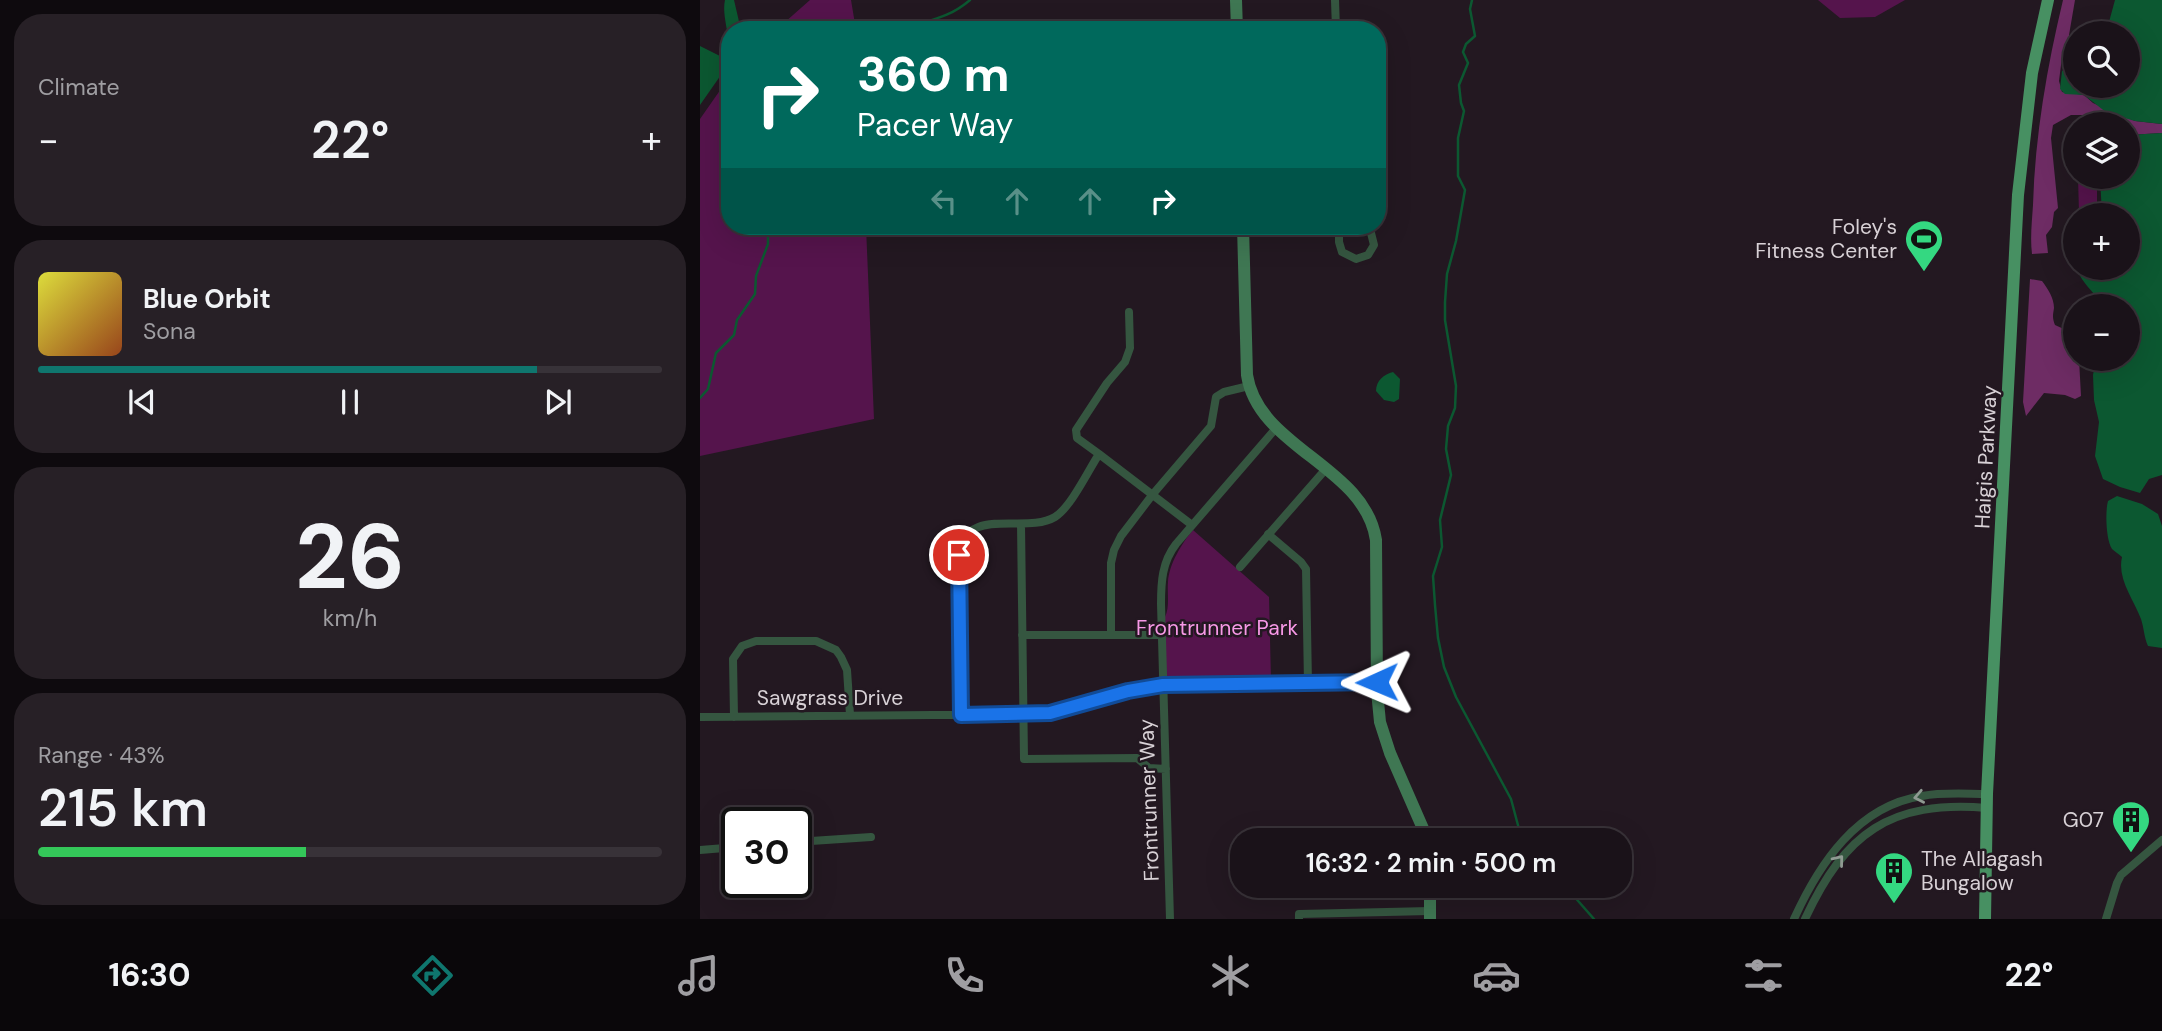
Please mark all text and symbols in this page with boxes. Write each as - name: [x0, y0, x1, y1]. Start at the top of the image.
- map controls: [2063, 21, 2140, 371]
- button: search: [2063, 21, 2140, 98]
- text: 360 m: [857, 42, 1010, 106]
- icon: right: [742, 49, 833, 140]
- text: Climate: [38, 72, 120, 102]
- text: Pacer Way: [857, 104, 1013, 146]
- text: 22°: [311, 106, 389, 174]
- button: layers: [2063, 112, 2140, 189]
- text: −: [38, 115, 59, 165]
- text: +: [641, 115, 662, 165]
- icon: left: [925, 182, 963, 220]
- icon: ahead: [998, 182, 1036, 220]
- icon: ahead: [1071, 182, 1109, 220]
- icon: right: [1144, 182, 1182, 220]
- button: +: [2063, 203, 2140, 280]
- place label: Foley's Fitness Center: [1755, 213, 1897, 265]
- sports icon: Foley's Fitness Center: [1903, 218, 1945, 273]
- text: Blue Orbit: [143, 282, 271, 316]
- button: −: [2063, 294, 2140, 371]
- text: Sona: [143, 316, 196, 346]
- icon: previous: [123, 383, 161, 421]
- icon: pause: [331, 383, 369, 421]
- icon: next: [539, 383, 577, 421]
- street label: Haigis Parkway: [1968, 384, 2004, 529]
- text: 26: [295, 498, 405, 616]
- pin: [929, 525, 989, 585]
- icon: arrive: [940, 536, 978, 574]
- text: km/h: [323, 603, 377, 633]
- park label: Frontrunner Park: [1136, 614, 1298, 642]
- position arrow: [1340, 645, 1414, 719]
- street label: Sawgrass Drive: [757, 684, 903, 712]
- street label: Frontrunner Way: [1132, 718, 1166, 882]
- text: Range · 43%: [38, 740, 165, 770]
- text: 215 km: [38, 774, 208, 842]
- one-way arrow: [1913, 789, 1925, 804]
- building icon: G07: [2110, 799, 2152, 854]
- place label: G07: [2063, 806, 2104, 834]
- speed limit sign: 30: [721, 807, 812, 898]
- place label: The Allagash Bungalow: [1921, 845, 2043, 897]
- text: 16:32 · 2 min · 500 m: [1306, 846, 1556, 880]
- building icon: The Allagash Bungalow: [1873, 850, 1915, 905]
- one-way arrow: [1831, 856, 1844, 868]
- icon: directions: [408, 951, 457, 1000]
- icon: music: [674, 951, 723, 1000]
- icon: phone: [940, 951, 989, 1000]
- icon: climate: [1206, 951, 1255, 1000]
- icon: car: [1472, 951, 1521, 1000]
- icon: filters: [1739, 951, 1788, 1000]
- text: 16:30: [109, 954, 190, 996]
- text: 22°: [2005, 954, 2053, 996]

